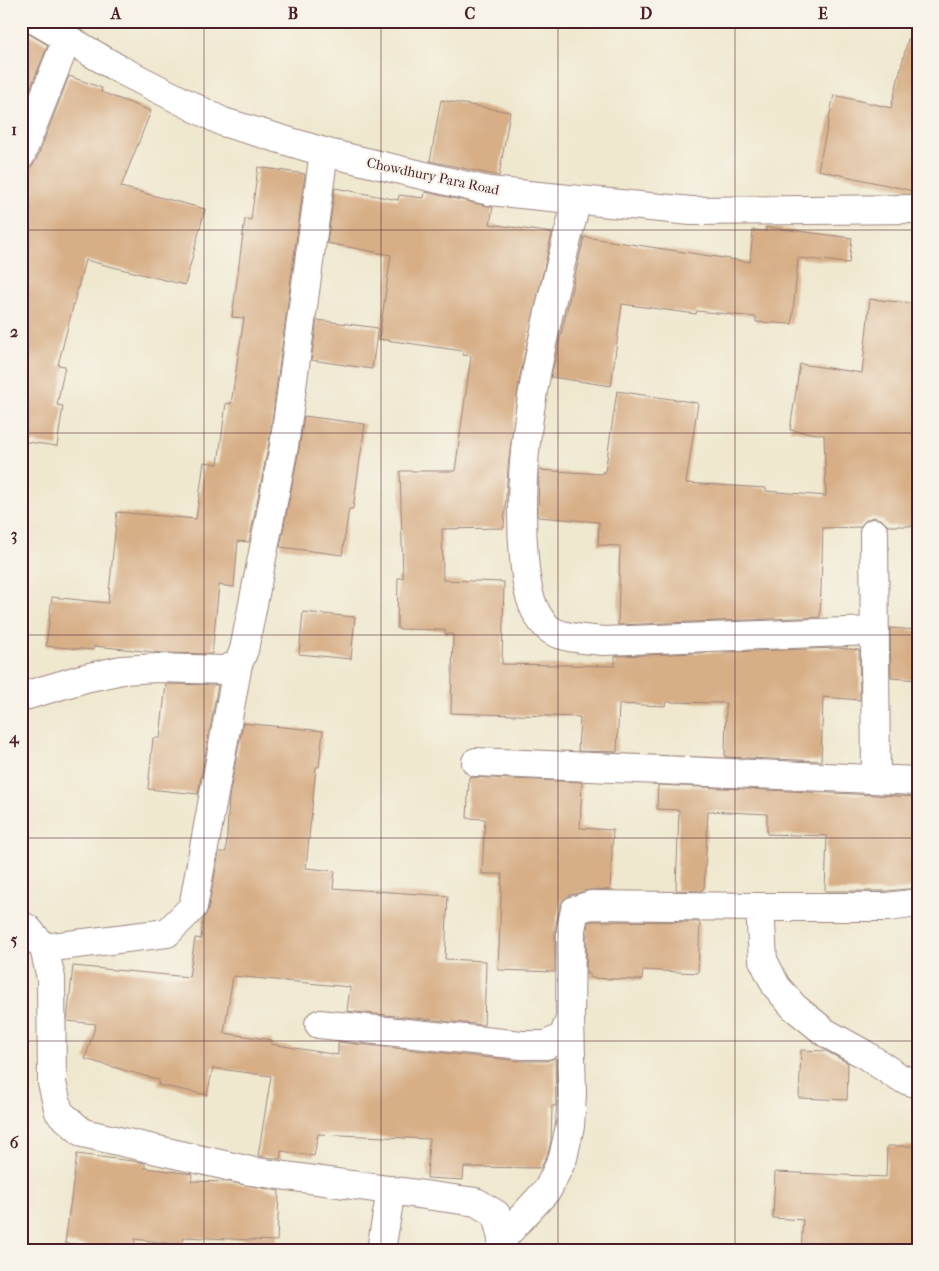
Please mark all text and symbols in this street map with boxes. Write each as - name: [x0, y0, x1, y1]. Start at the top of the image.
- text: A: [110, 4, 122, 23]
- text: B: [288, 4, 298, 23]
- text: C: [465, 4, 476, 23]
- text: D: [640, 4, 652, 23]
- text: E: [818, 4, 828, 23]
- text: 1: [11, 120, 17, 139]
- street label: Chowdhury Para Road: [365, 154, 501, 199]
- text: 2: [10, 322, 18, 341]
- text: 3: [11, 525, 17, 545]
- text: 4: [8, 728, 20, 748]
- text: 5: [11, 930, 18, 949]
- text: 6: [10, 1133, 19, 1152]

